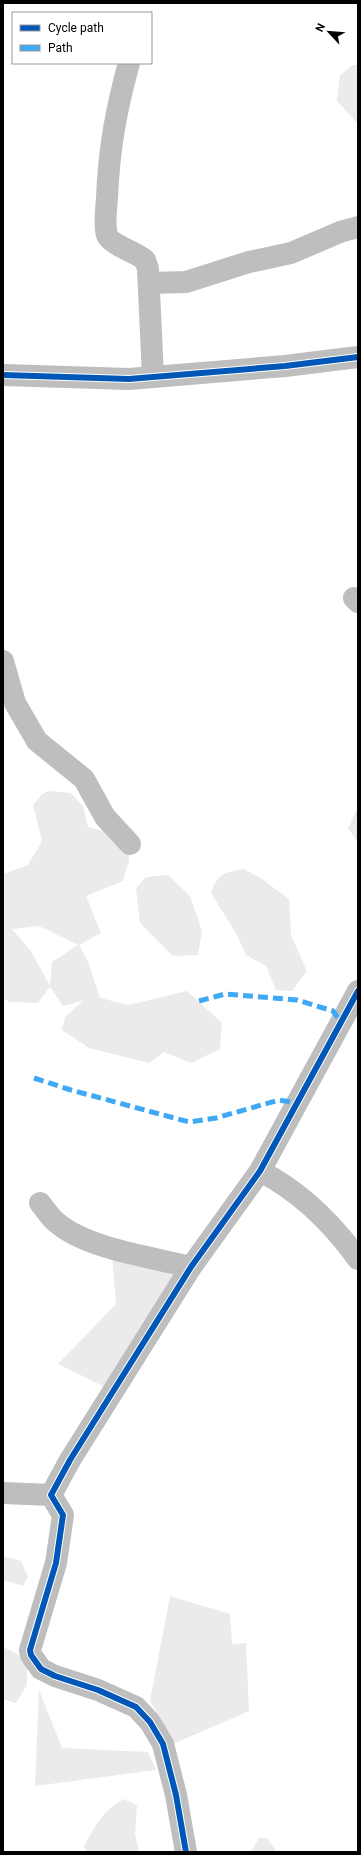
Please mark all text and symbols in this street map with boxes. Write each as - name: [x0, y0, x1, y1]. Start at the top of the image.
- legend: [12, 12, 152, 64]
- north arrow: [309, 12, 349, 52]
- text: Cycle path: [48, 21, 104, 35]
- text: N: [313, 21, 328, 34]
- text: Path: [48, 41, 73, 55]

